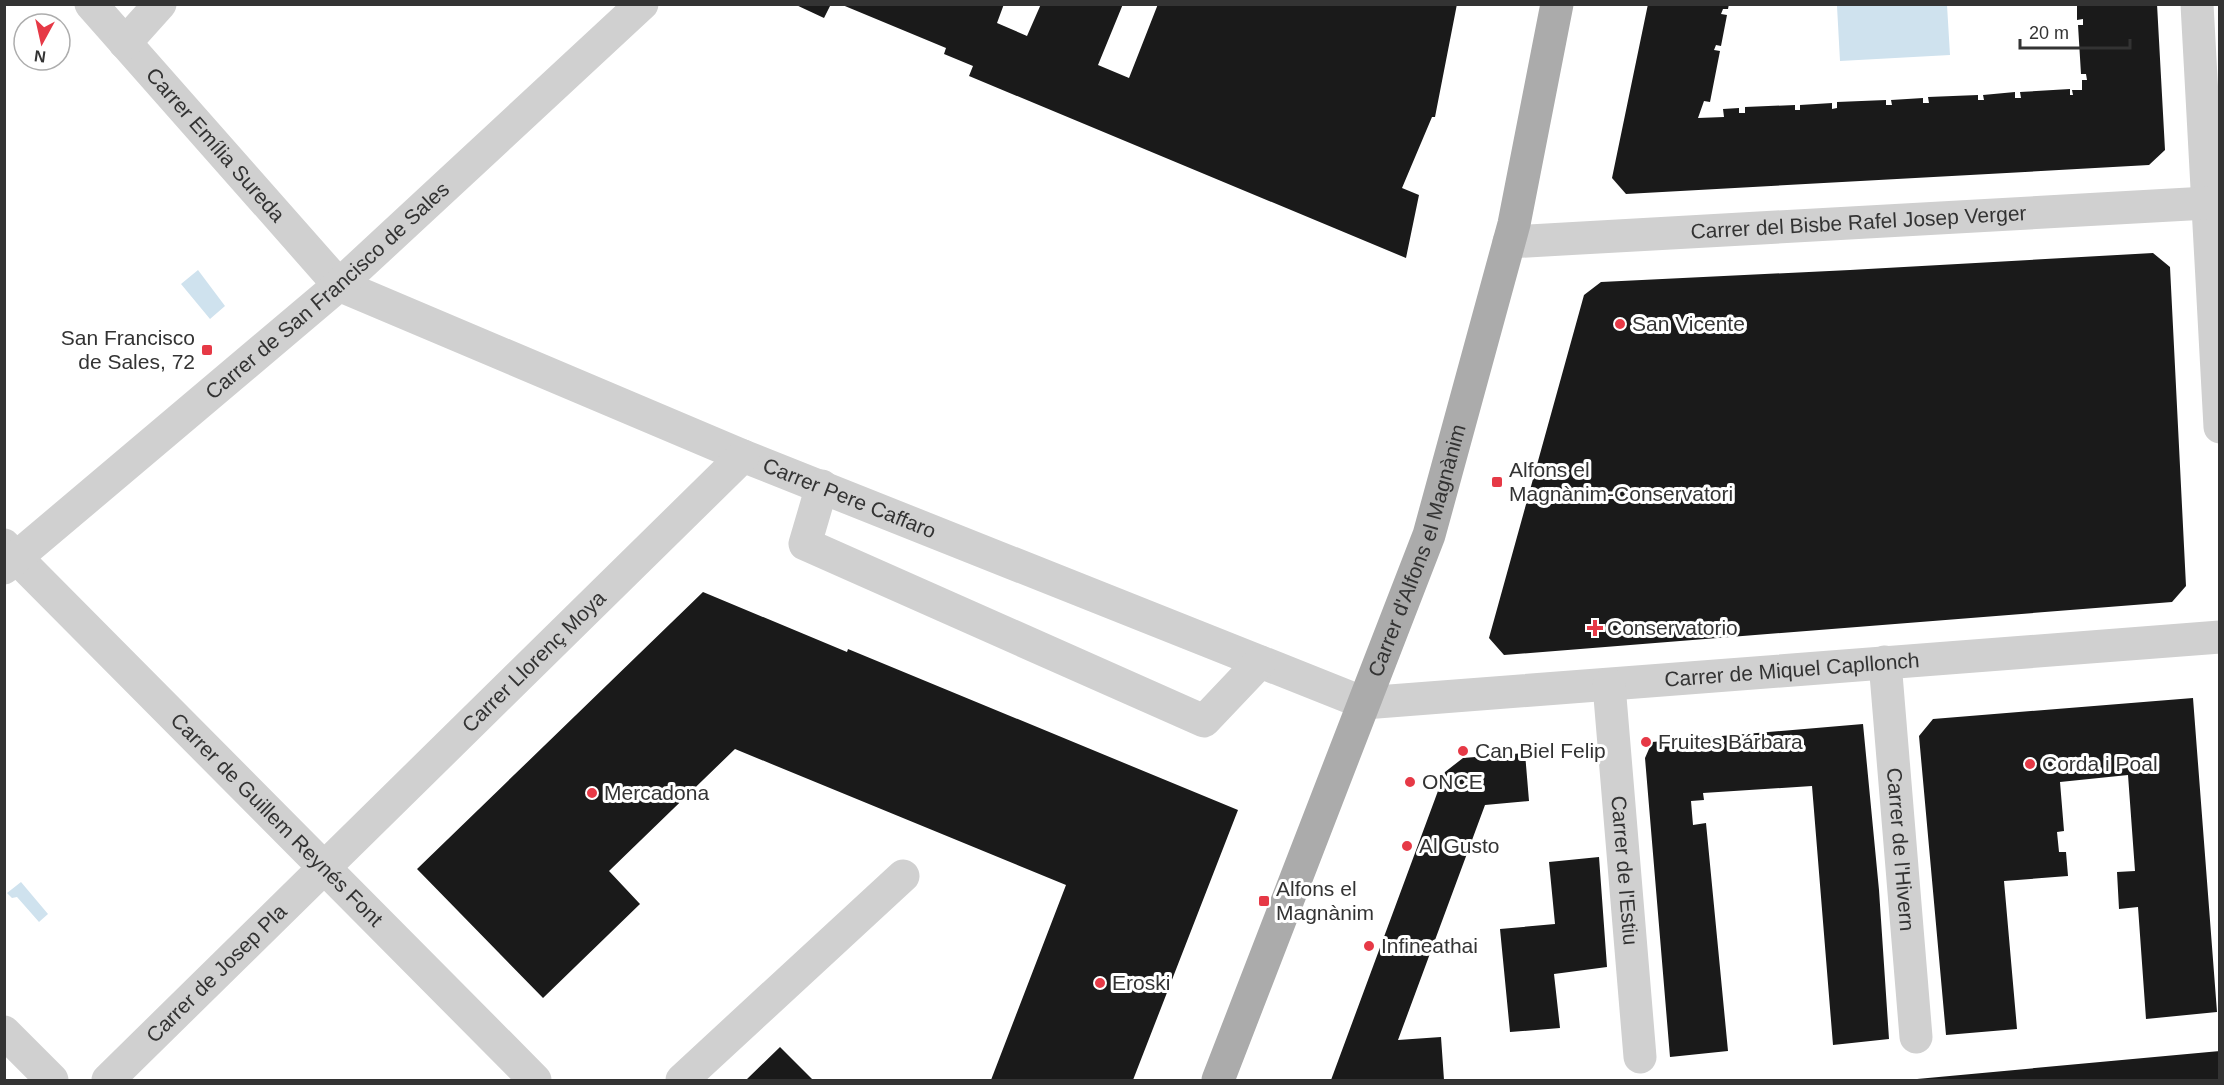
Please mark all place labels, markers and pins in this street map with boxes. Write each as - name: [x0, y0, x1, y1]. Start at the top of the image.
- place label: San Vicente: [1632, 312, 1745, 335]
- marker: San Vicente: [1613, 317, 1627, 331]
- place label: San Francisco de Sales, 72: [61, 326, 195, 373]
- marker: San Francisco de Sales, 72: [200, 343, 214, 357]
- place label: Alfons el Magnànim-Conservatori: [1509, 458, 1733, 505]
- marker: Alfons el Magnànim-Conservatori: [1490, 475, 1504, 489]
- place label: Conservatorio: [1607, 616, 1738, 639]
- marker: Conservatorio: [1588, 621, 1602, 635]
- place label: Fruites Bárbara: [1658, 730, 1803, 753]
- marker: Fruites Bárbara: [1639, 735, 1653, 749]
- place label: Can Biel Felip: [1475, 739, 1606, 762]
- marker: Can Biel Felip: [1456, 744, 1470, 758]
- place label: Corda i Poal: [2042, 752, 2158, 775]
- marker: Corda i Poal: [2023, 757, 2037, 771]
- place label: ONCE: [1422, 770, 1483, 793]
- marker: ONCE: [1403, 775, 1417, 789]
- place label: Mercadona: [604, 781, 709, 804]
- marker: Mercadona: [585, 786, 599, 800]
- place label: Al Gusto: [1419, 834, 1500, 857]
- marker: Al Gusto: [1400, 839, 1414, 853]
- place label: Alfons el Magnànim: [1276, 877, 1374, 924]
- marker: Alfons el Magnànim: [1257, 894, 1271, 908]
- place label: Infineathai: [1381, 934, 1478, 957]
- marker: Infineathai: [1362, 939, 1376, 953]
- place label: Eroski: [1112, 971, 1170, 994]
- marker: Eroski: [1093, 976, 1107, 990]

